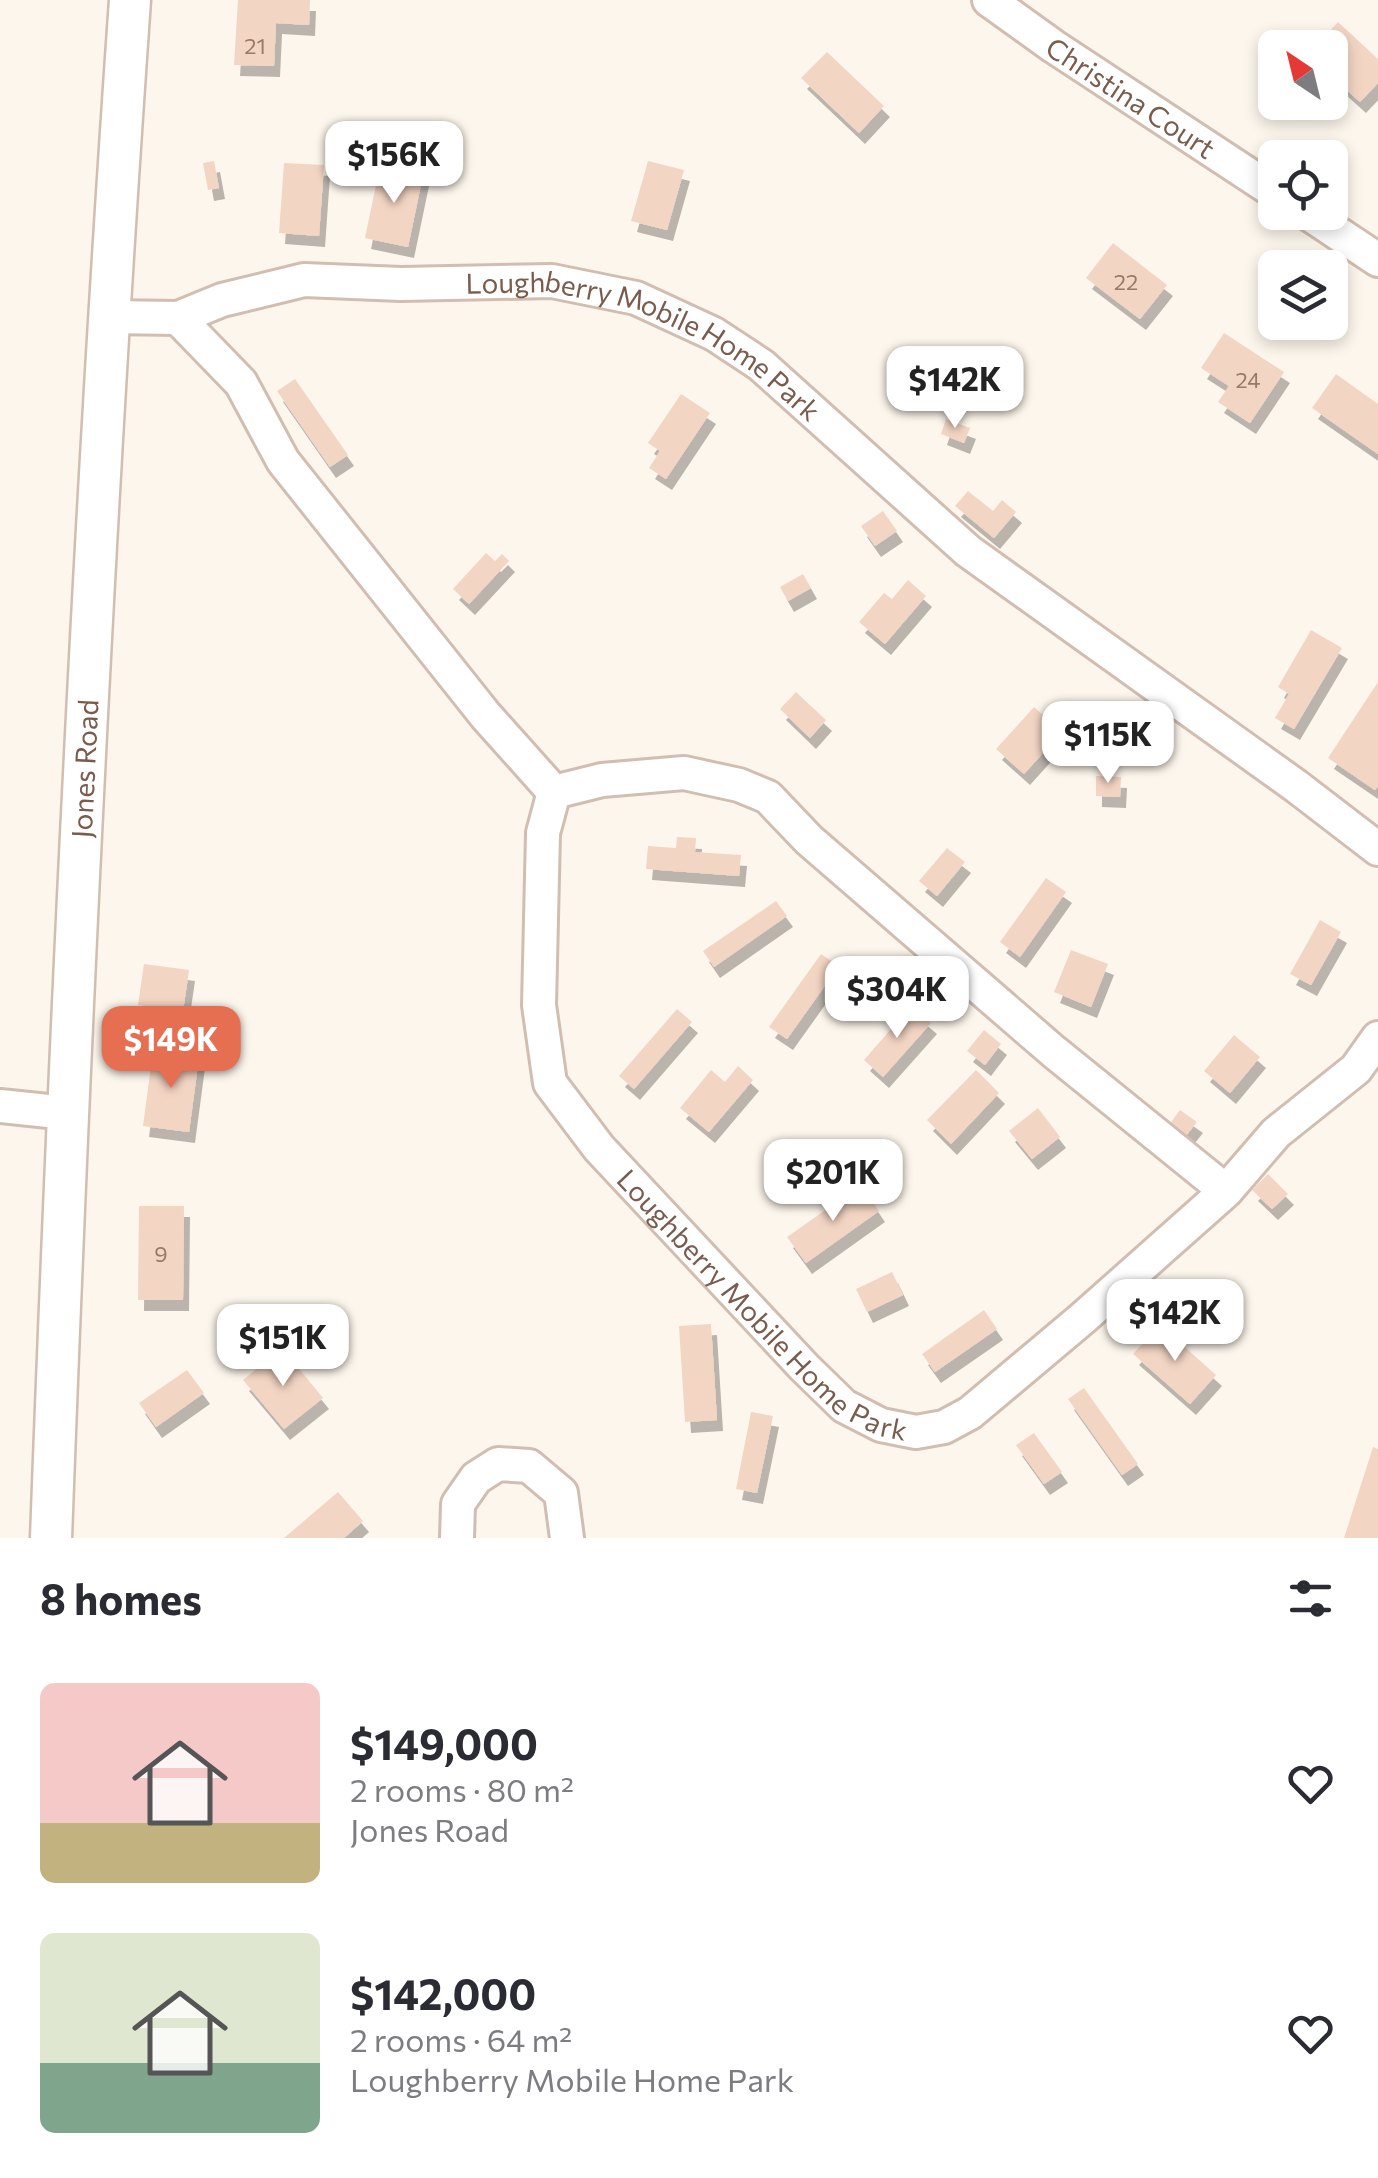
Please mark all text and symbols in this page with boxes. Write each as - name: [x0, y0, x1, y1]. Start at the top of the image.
- street label: Christina Court: [1040, 29, 1222, 165]
- north arrow: [1258, 30, 1348, 120]
- map controls: [1258, 30, 1348, 340]
- house number: 21: [244, 32, 266, 59]
- pin: $156K: [324, 121, 464, 206]
- text: $156K: [347, 133, 441, 173]
- button: locate: [1258, 140, 1348, 230]
- button: layers: [1258, 250, 1348, 340]
- street label: Loughberry Mobile Home Park: [465, 263, 828, 427]
- house number: 22: [1114, 268, 1138, 295]
- pin: $142K: [885, 346, 1025, 431]
- text: $142K: [909, 358, 1001, 398]
- house number: 24: [1235, 366, 1261, 393]
- street label: Jones Road: [64, 698, 105, 839]
- pin: $115K: [1038, 701, 1178, 786]
- text: $115K: [1064, 713, 1152, 753]
- pin: $304K: [827, 956, 967, 1041]
- text: $304K: [847, 968, 947, 1008]
- pin: $149K: [101, 1006, 241, 1091]
- text: $149K: [124, 1018, 218, 1058]
- pin: $201K: [763, 1139, 903, 1224]
- text: $201K: [786, 1151, 880, 1191]
- street label: Loughberry Mobile Home Park: [611, 1162, 910, 1447]
- house number: 9: [154, 1240, 168, 1267]
- pin: $142K: [1105, 1279, 1245, 1364]
- text: $142K: [1129, 1291, 1221, 1331]
- pin: $151K: [213, 1304, 353, 1389]
- text: $151K: [239, 1316, 327, 1356]
- icon: filters: [1283, 1571, 1338, 1626]
- text: 8 homes: [40, 1572, 202, 1624]
- text: $149,000: [350, 1717, 538, 1769]
- icon: home: [120, 1723, 240, 1843]
- icon: heart: [1283, 1756, 1338, 1811]
- text: 2 rooms · 80 m²: [350, 1769, 574, 1809]
- text: Jones Road: [350, 1809, 509, 1849]
- text: $142,000: [350, 1967, 536, 2019]
- icon: home: [120, 1973, 240, 2093]
- icon: heart: [1283, 2006, 1338, 2061]
- text: 2 rooms · 64 m²: [350, 2019, 572, 2059]
- text: Loughberry Mobile Home Park: [350, 2059, 794, 2099]

